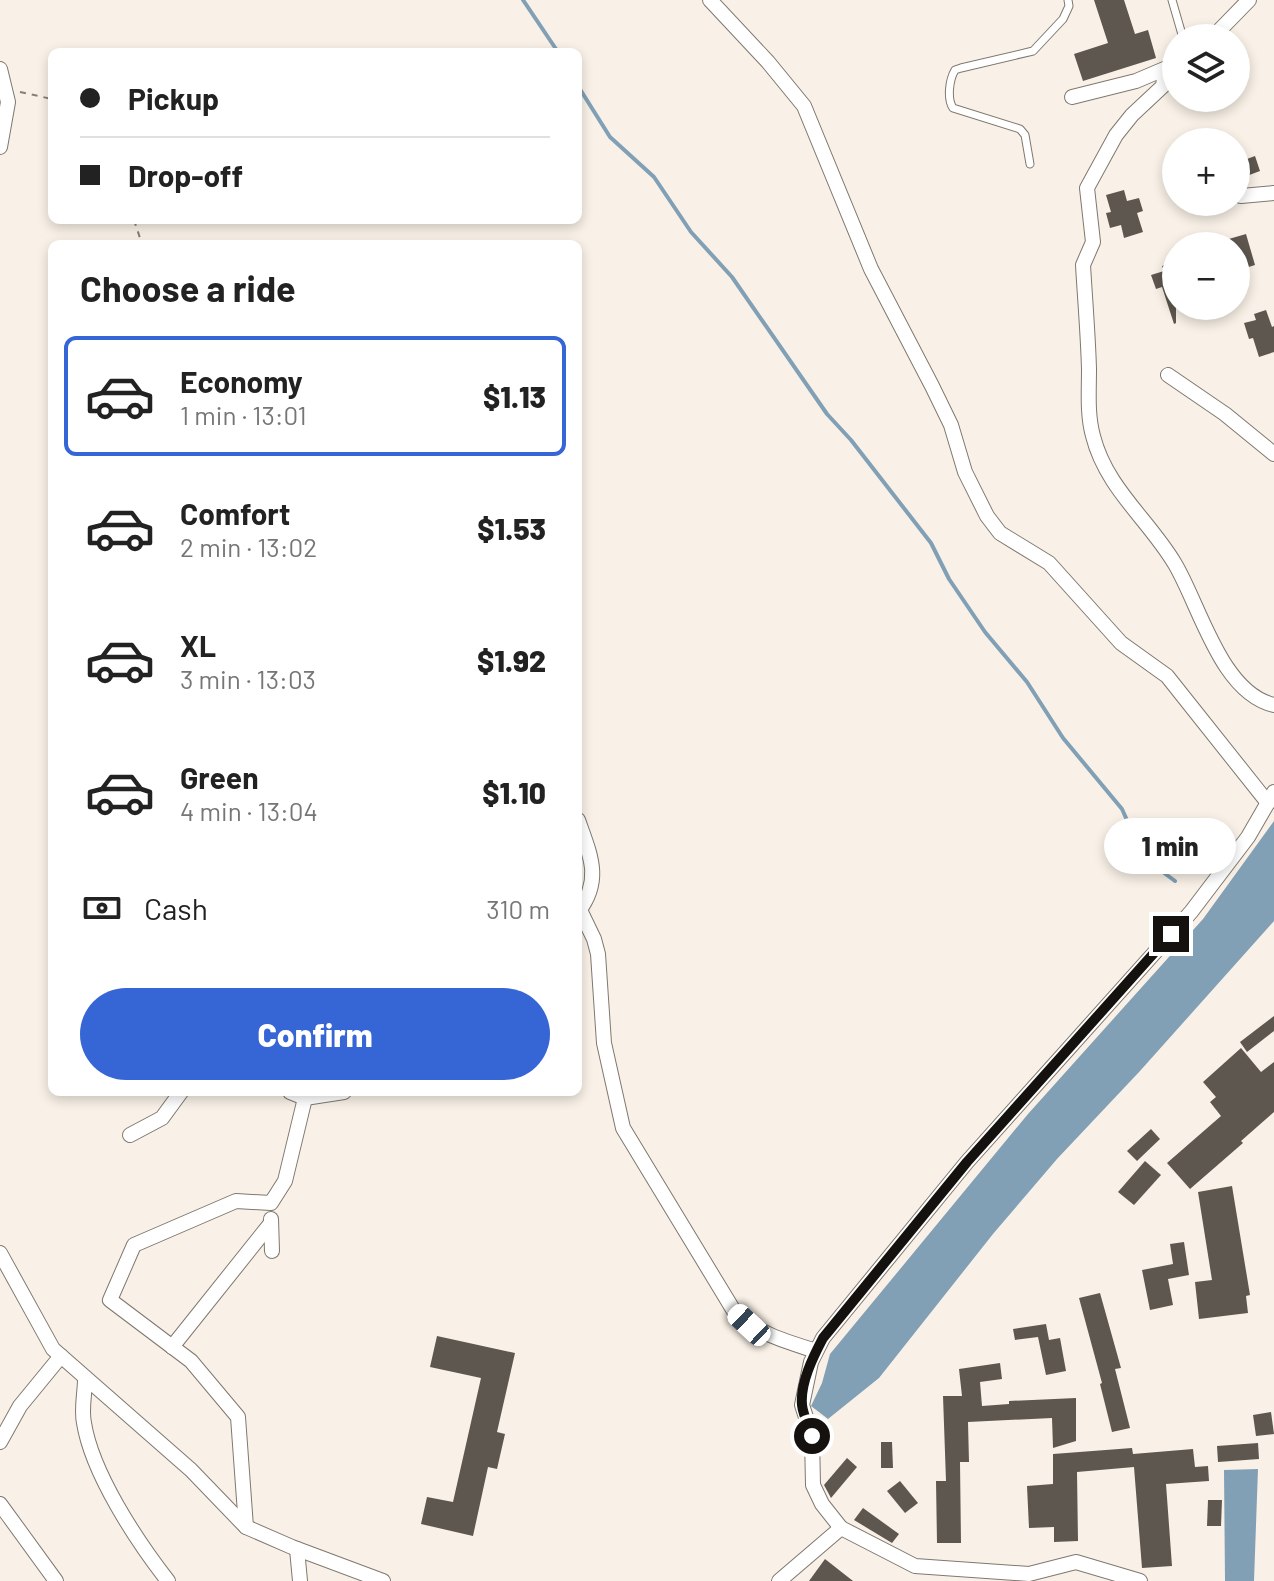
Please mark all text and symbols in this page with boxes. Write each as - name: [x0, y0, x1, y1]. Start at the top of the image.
- map controls: [1162, 24, 1250, 320]
- button: layers: [1162, 24, 1250, 112]
- text: Pickup: [128, 80, 219, 116]
- button: +: [1162, 128, 1250, 216]
- text: Drop-off: [128, 157, 243, 193]
- button: −: [1162, 232, 1250, 320]
- text: Choose a ride: [80, 266, 296, 309]
- icon: car: [84, 360, 156, 432]
- text: Economy: [180, 363, 303, 399]
- text: $1.13: [483, 378, 546, 414]
- text: 1 min · 13:01: [180, 399, 307, 430]
- icon: car: [84, 492, 156, 564]
- text: Comfort: [180, 495, 290, 531]
- text: $1.53: [477, 510, 546, 546]
- text: 2 min · 13:02: [180, 531, 317, 562]
- icon: car: [84, 624, 156, 696]
- text: XL: [180, 627, 216, 663]
- text: $1.92: [477, 642, 546, 678]
- text: 3 min · 13:03: [180, 663, 316, 694]
- icon: car: [84, 756, 156, 828]
- text: Green: [180, 759, 259, 795]
- text: $1.10: [482, 774, 546, 810]
- text: 4 min · 13:04: [180, 795, 318, 826]
- callout: 1 min: [1105, 818, 1237, 874]
- text: 1 min: [1141, 830, 1199, 861]
- icon: cash: [80, 886, 124, 930]
- text: Cash: [144, 890, 208, 926]
- text: 310 m: [486, 893, 550, 924]
- route end: [1153, 916, 1189, 952]
- button: Confirm: [80, 988, 550, 1080]
- car: [723, 1300, 775, 1350]
- route start: [794, 1418, 830, 1454]

